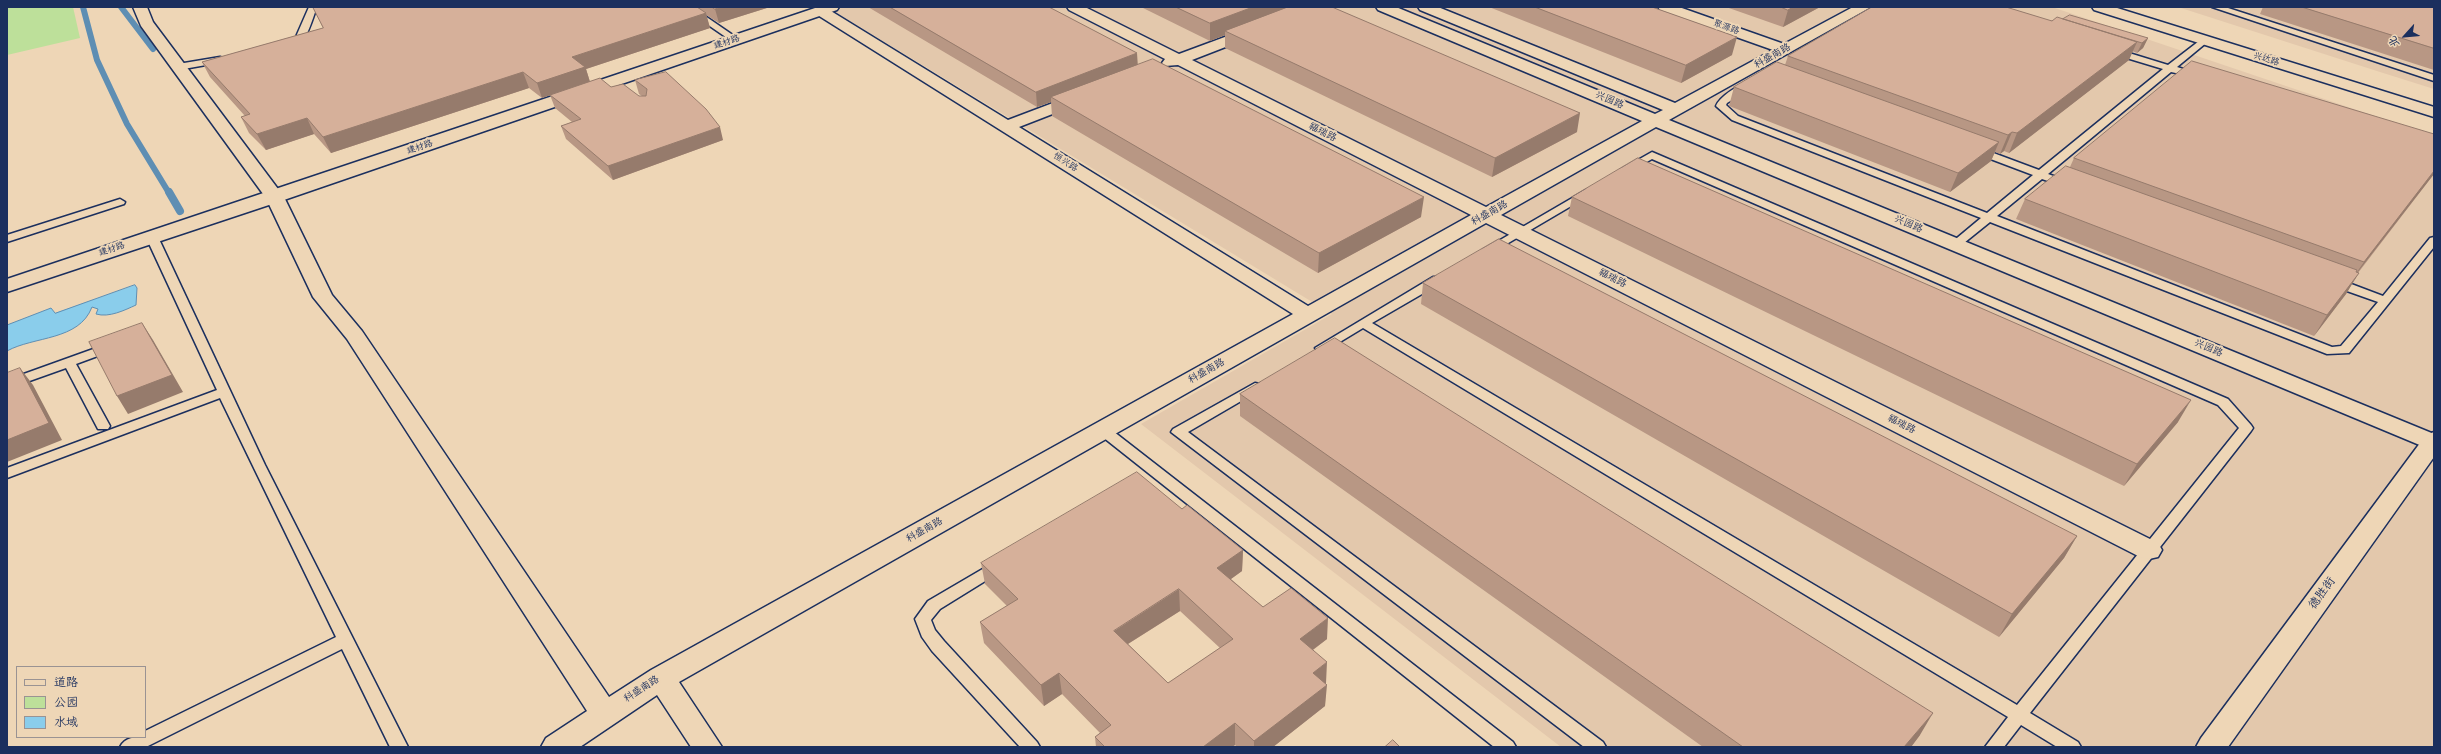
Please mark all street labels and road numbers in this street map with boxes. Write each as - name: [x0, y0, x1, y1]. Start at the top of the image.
- street label: 聚源路: [1711, 18, 1741, 38]
- street label: 建材路: [712, 33, 742, 53]
- street label: 科盛南路: [1753, 42, 1793, 72]
- street label: 兴达路: [2252, 51, 2280, 69]
- street label: 兴园路: [1593, 90, 1625, 112]
- street label: 福瑞路: [1306, 121, 1338, 145]
- street label: 建材路: [405, 138, 435, 158]
- street label: 恒兴路: [1051, 151, 1079, 175]
- street label: 科盛南路: [1470, 199, 1510, 229]
- street label: 兴园路: [1892, 214, 1924, 236]
- street label: 建材路: [97, 240, 127, 260]
- street label: 福瑞路: [1596, 267, 1628, 291]
- street label: 兴园路: [2192, 338, 2224, 360]
- street label: 科盛南路: [1187, 357, 1227, 387]
- street label: 福瑞路: [1885, 413, 1917, 437]
- street label: 科盛南路: [905, 516, 945, 546]
- street label: 德胜街: [2307, 575, 2339, 613]
- street label: 科盛南路: [622, 674, 662, 706]

